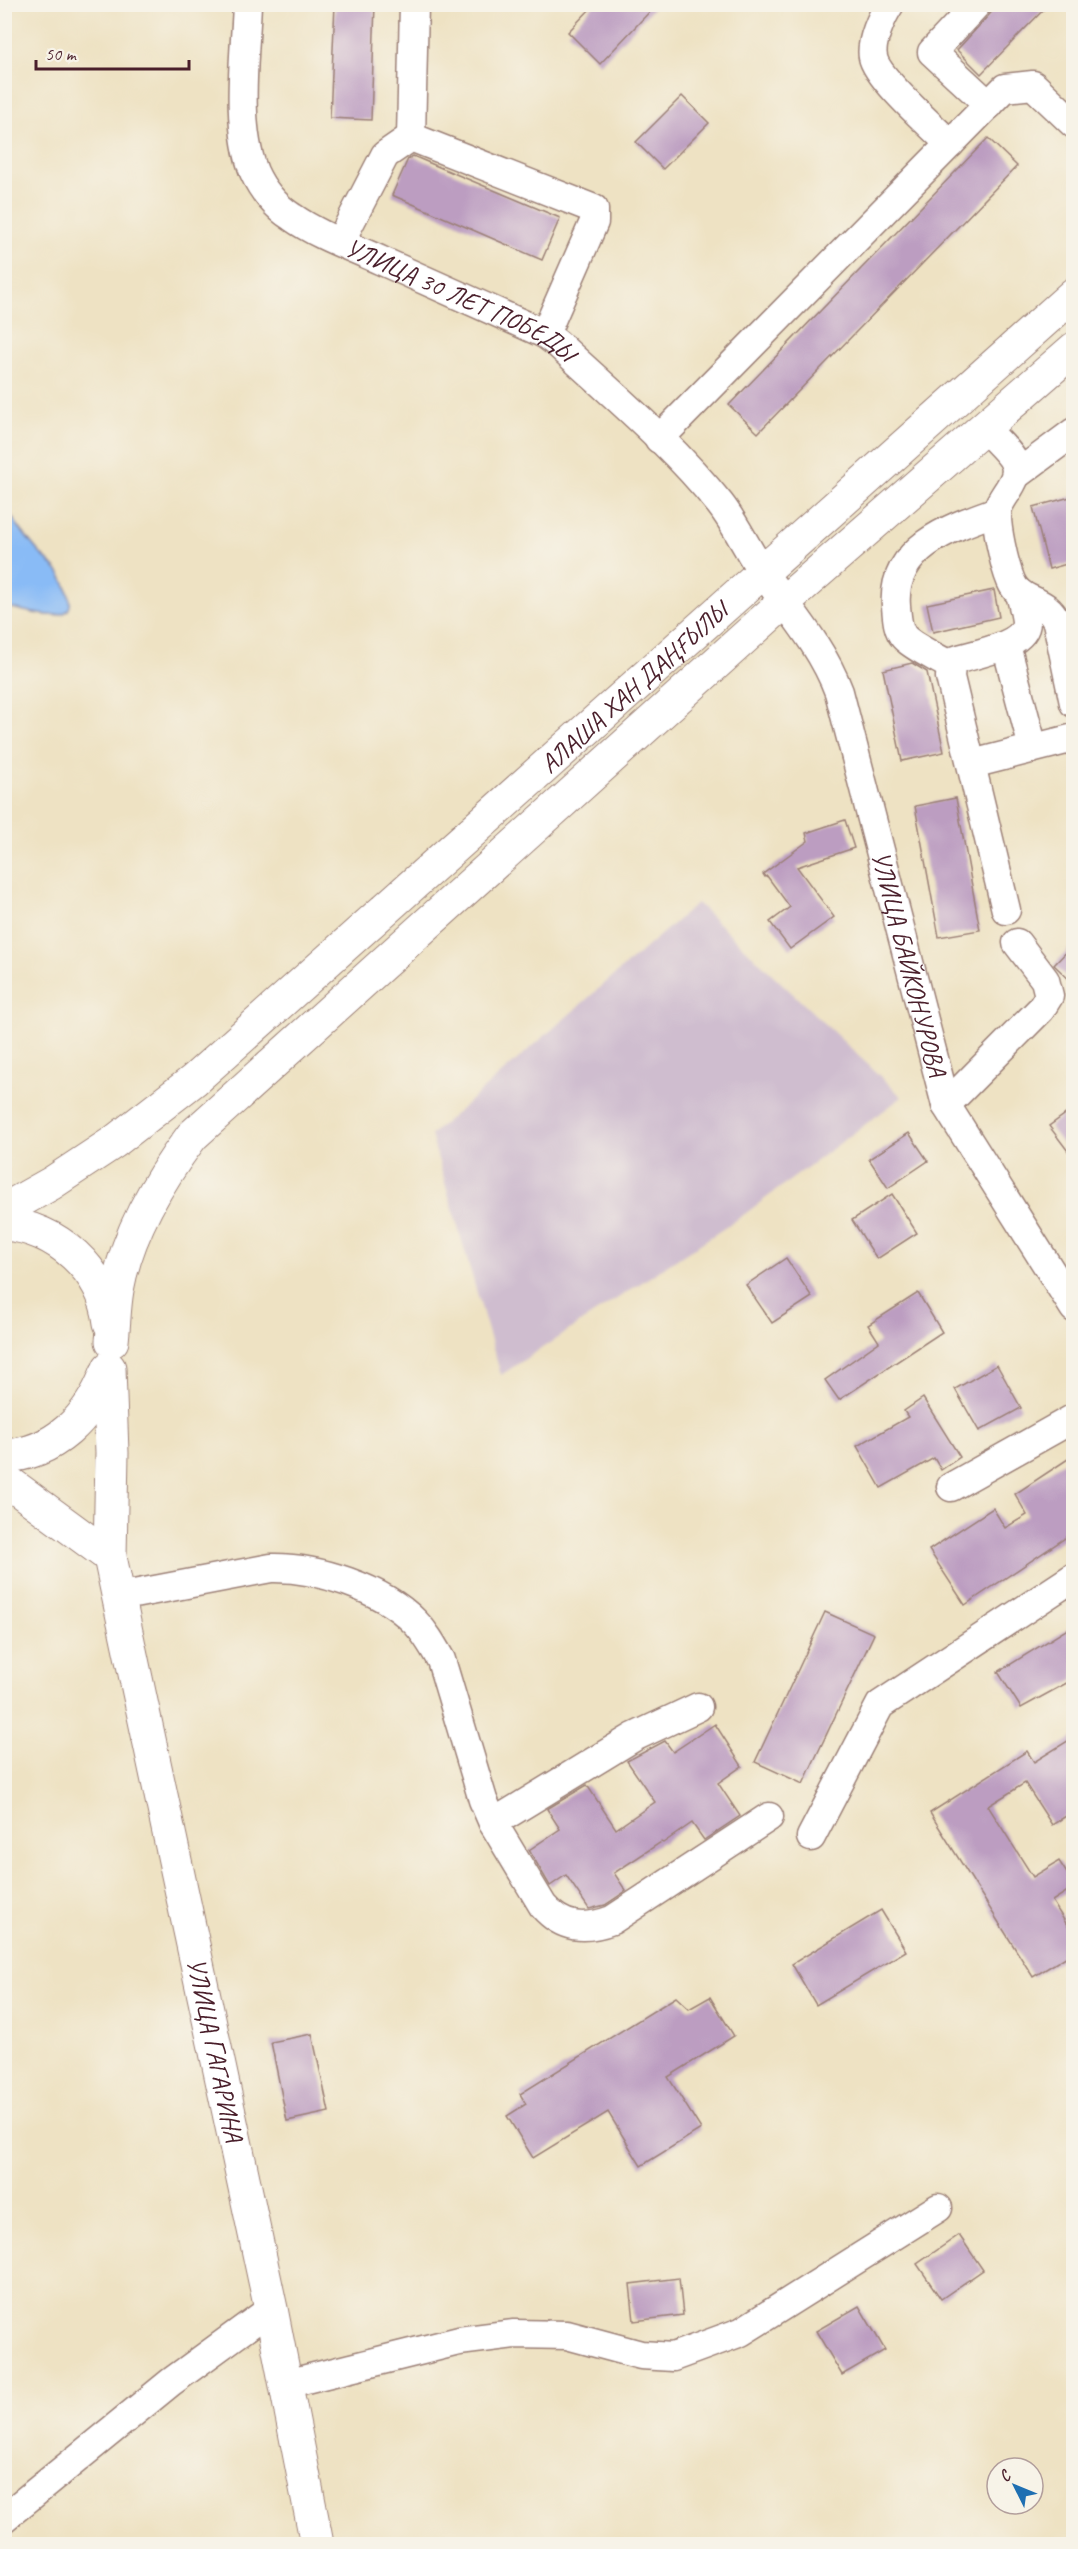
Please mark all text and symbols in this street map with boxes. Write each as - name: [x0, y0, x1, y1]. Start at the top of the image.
- scale bar: [36, 33, 189, 71]
- text: 50 m: [45, 43, 78, 65]
- street label: УЛИЦА 30 ЛЕТ ПОБЕДЫ: [340, 231, 586, 372]
- street label: АЛАША ХАН ДАҢҒЫЛЫ: [533, 592, 738, 780]
- street label: УЛИЦА БАЙКОНУРОВА: [864, 848, 954, 1082]
- street label: УЛИЦА ГАГАРИНА: [179, 1955, 251, 2147]
- north arrow: [985, 2456, 1045, 2516]
- text: С: [995, 2465, 1016, 2486]

